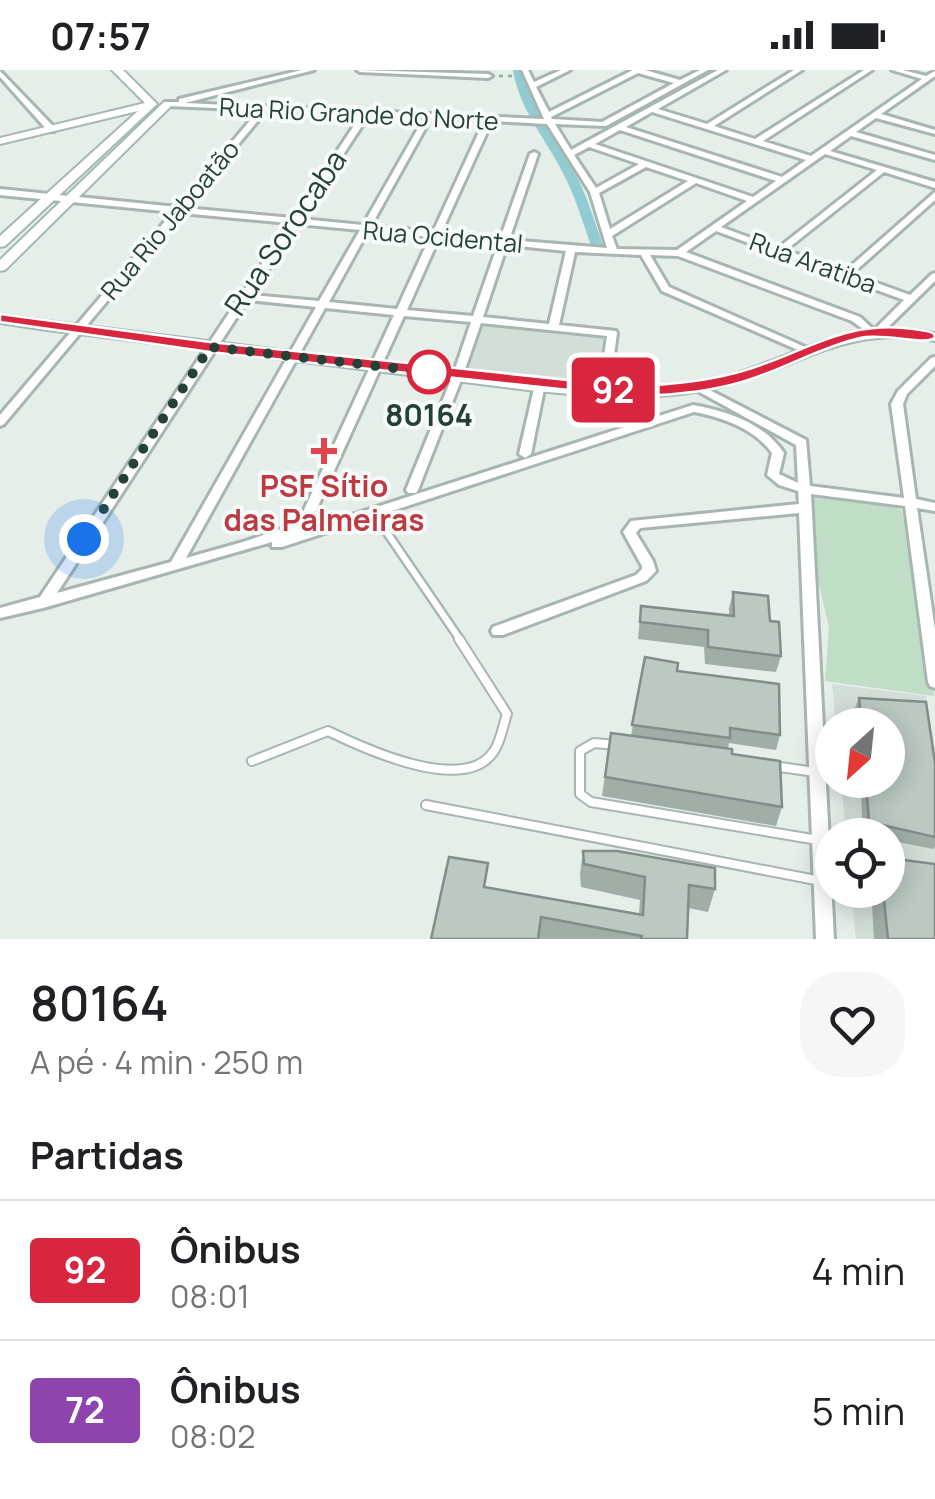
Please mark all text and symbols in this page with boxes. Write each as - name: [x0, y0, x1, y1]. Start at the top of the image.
- text: 07:57: [50, 9, 151, 61]
- street label: Rua Rio Grande do Norte: [218, 89, 500, 138]
- street label: Rua Rio Jaboatão: [92, 132, 247, 307]
- street label: Rua Sorocaba: [214, 141, 355, 323]
- street label: Rua Ocidental: [362, 212, 525, 261]
- street label: Rua Aratiba: [745, 223, 881, 302]
- marker: 80164: [408, 351, 450, 393]
- line badge: 92: [568, 358, 658, 422]
- text: 92: [592, 366, 634, 414]
- place label: 80164: [385, 394, 473, 435]
- marker: PSF Sítio das Palmeiras: [311, 438, 337, 464]
- place label: PSF Sítio das Palmeiras: [224, 465, 424, 540]
- your location: [59, 514, 109, 564]
- north arrow: [815, 708, 905, 798]
- map controls: [815, 708, 905, 908]
- button: locate: [815, 818, 905, 908]
- text: 80164: [30, 970, 169, 1035]
- button: heart: [800, 972, 905, 1077]
- text: A pé · 4 min · 250 m: [30, 1040, 303, 1084]
- text: Partidas: [30, 1128, 184, 1180]
- text: Ônibus: [170, 1222, 301, 1274]
- text: 4 min: [811, 1244, 905, 1296]
- text: 92: [64, 1246, 106, 1294]
- text: 08:01: [170, 1274, 250, 1318]
- text: Ônibus: [170, 1362, 301, 1414]
- text: 5 min: [812, 1384, 905, 1436]
- text: 72: [65, 1386, 105, 1434]
- text: 08:02: [170, 1414, 255, 1458]

